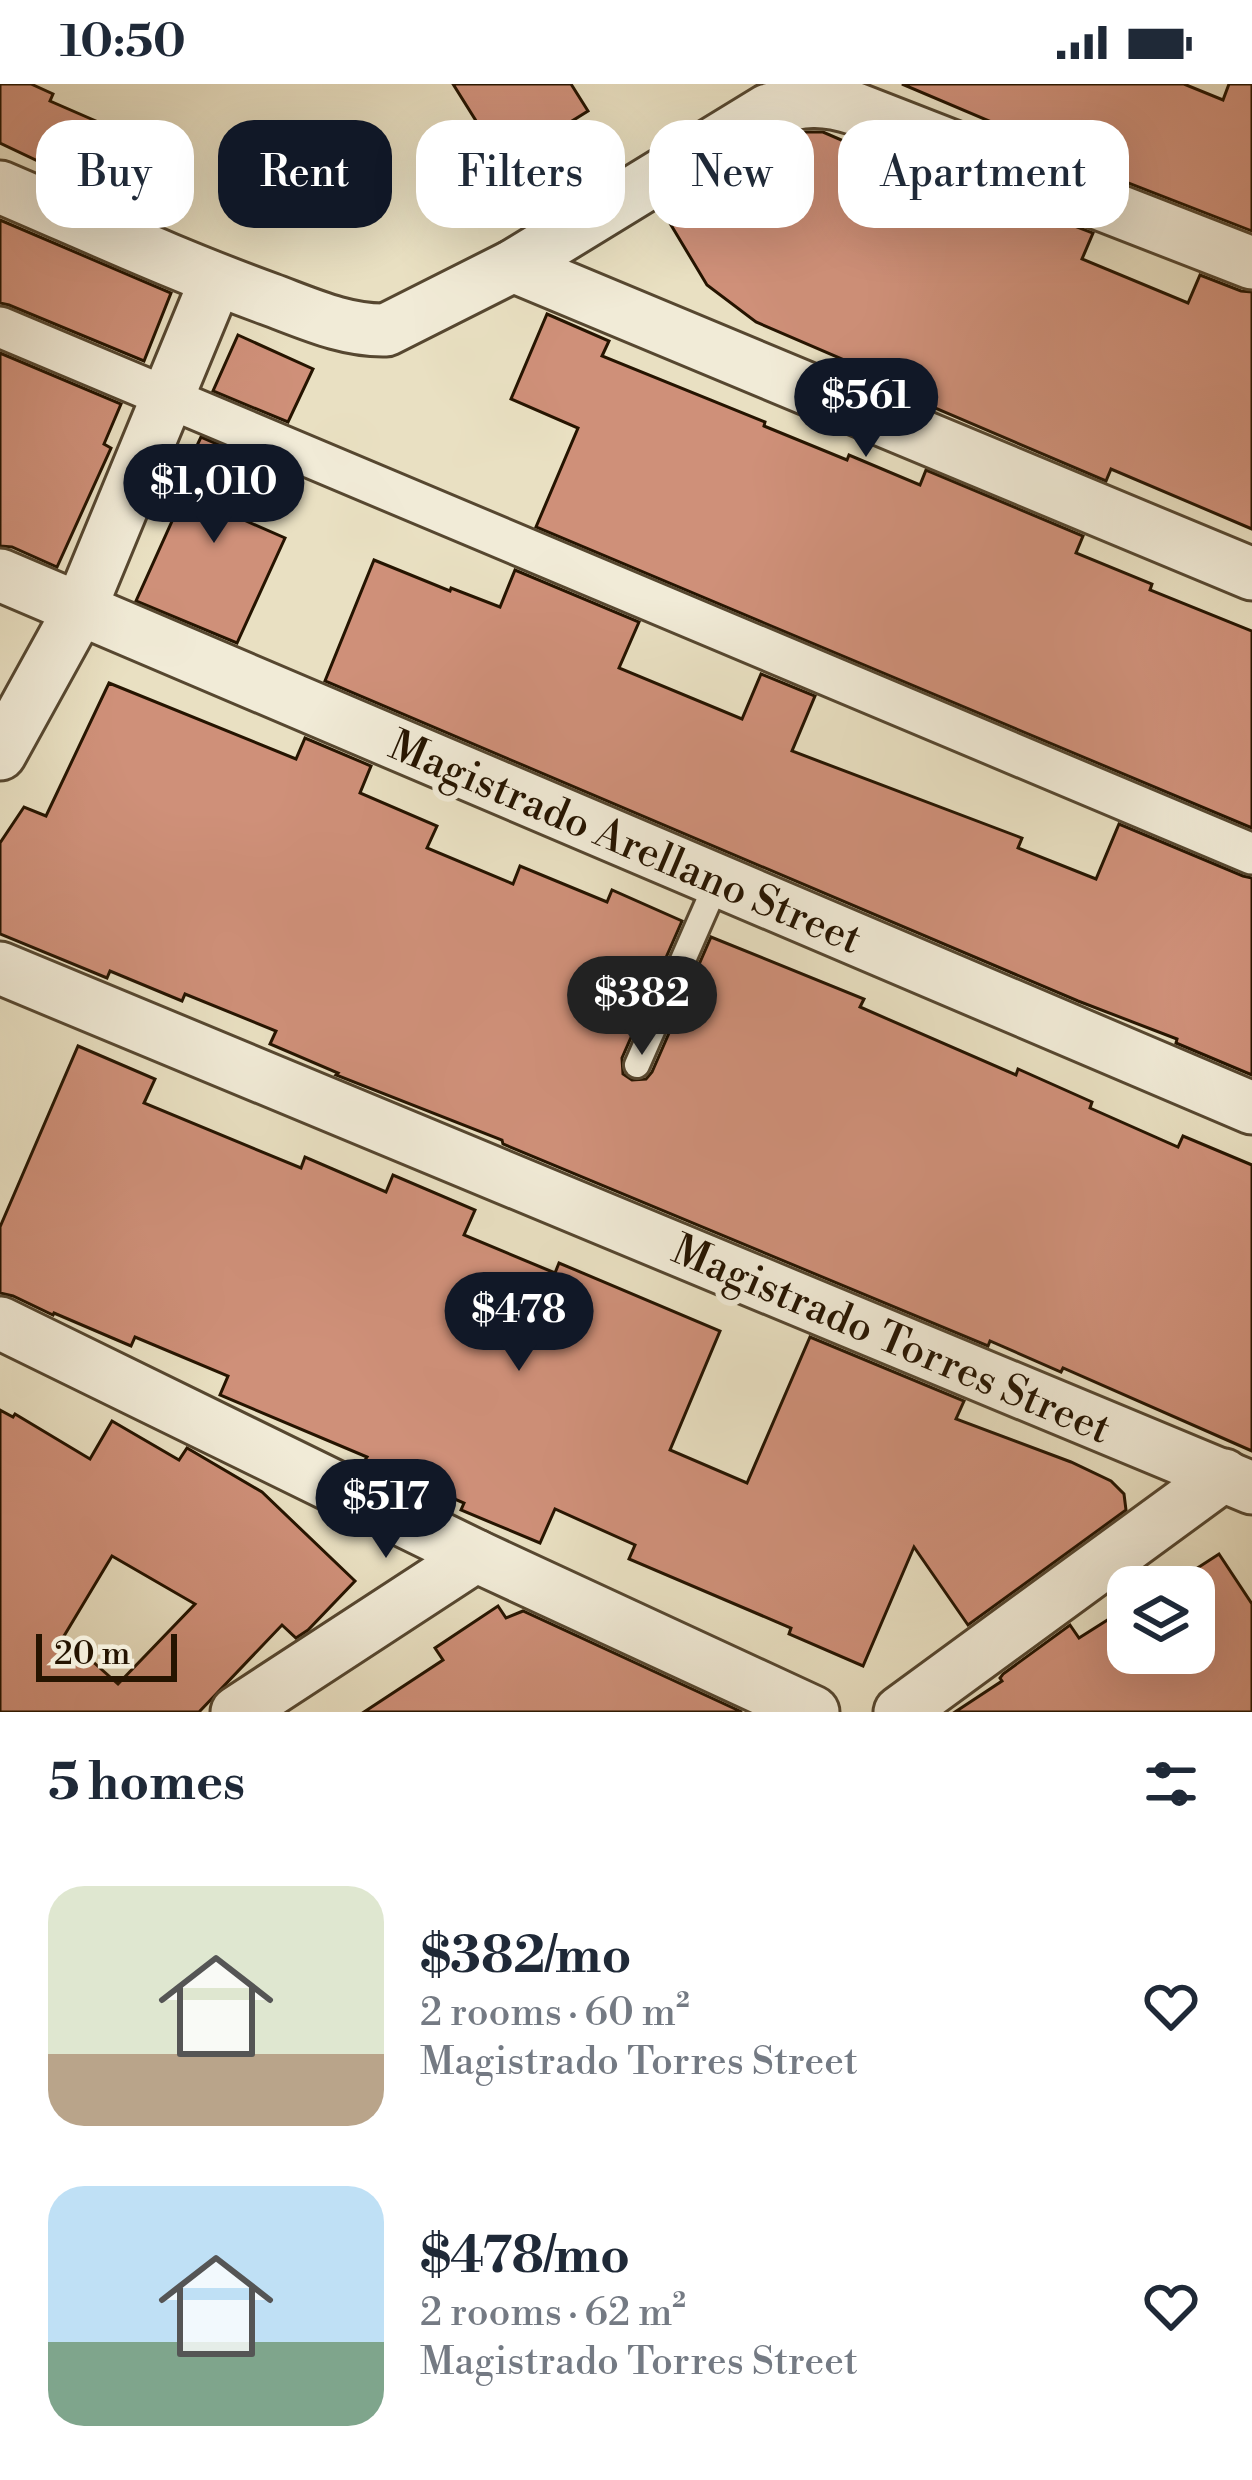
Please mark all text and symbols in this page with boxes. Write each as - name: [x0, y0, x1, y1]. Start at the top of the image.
- text: 10:50: [60, 14, 186, 71]
- chip: Buy: [36, 120, 194, 228]
- chip: Rent: [218, 120, 392, 228]
- chip: Filters: [416, 120, 625, 228]
- chip: New: [649, 120, 814, 228]
- chip: Apartment: [838, 120, 1129, 228]
- pin: $561: [795, 358, 937, 460]
- text: $561: [821, 372, 911, 421]
- pin: $1,010: [116, 444, 312, 546]
- text: $1,010: [150, 458, 278, 507]
- street label: Magistrado Arellano Street: [380, 720, 869, 968]
- pin: $382: [571, 956, 713, 1058]
- text: $382: [594, 970, 690, 1019]
- street label: Magistrado Torres Street: [663, 1224, 1118, 1458]
- pin: $478: [448, 1272, 590, 1374]
- text: $478: [472, 1286, 566, 1335]
- pin: $517: [315, 1459, 457, 1561]
- text: $517: [343, 1473, 429, 1522]
- map controls: [1107, 1566, 1215, 1674]
- button: layers: [1107, 1566, 1215, 1674]
- scale bar: [36, 1628, 177, 1681]
- text: 20 m: [54, 1634, 130, 1675]
- icon: filters: [1138, 1751, 1204, 1817]
- text: 5 homes: [48, 1752, 245, 1816]
- text: $382/mo: [420, 1925, 632, 1989]
- icon: home: [144, 1934, 288, 2078]
- icon: heart: [1138, 1973, 1204, 2039]
- text: 2 rooms · 60 m²: [420, 1989, 690, 2038]
- text: Magistrado Torres Street: [420, 2038, 858, 2087]
- text: $478/mo: [420, 2225, 630, 2289]
- icon: home: [144, 2234, 288, 2378]
- icon: heart: [1138, 2273, 1204, 2339]
- text: 2 rooms · 62 m²: [420, 2289, 686, 2338]
- text: Magistrado Torres Street: [420, 2338, 858, 2387]

